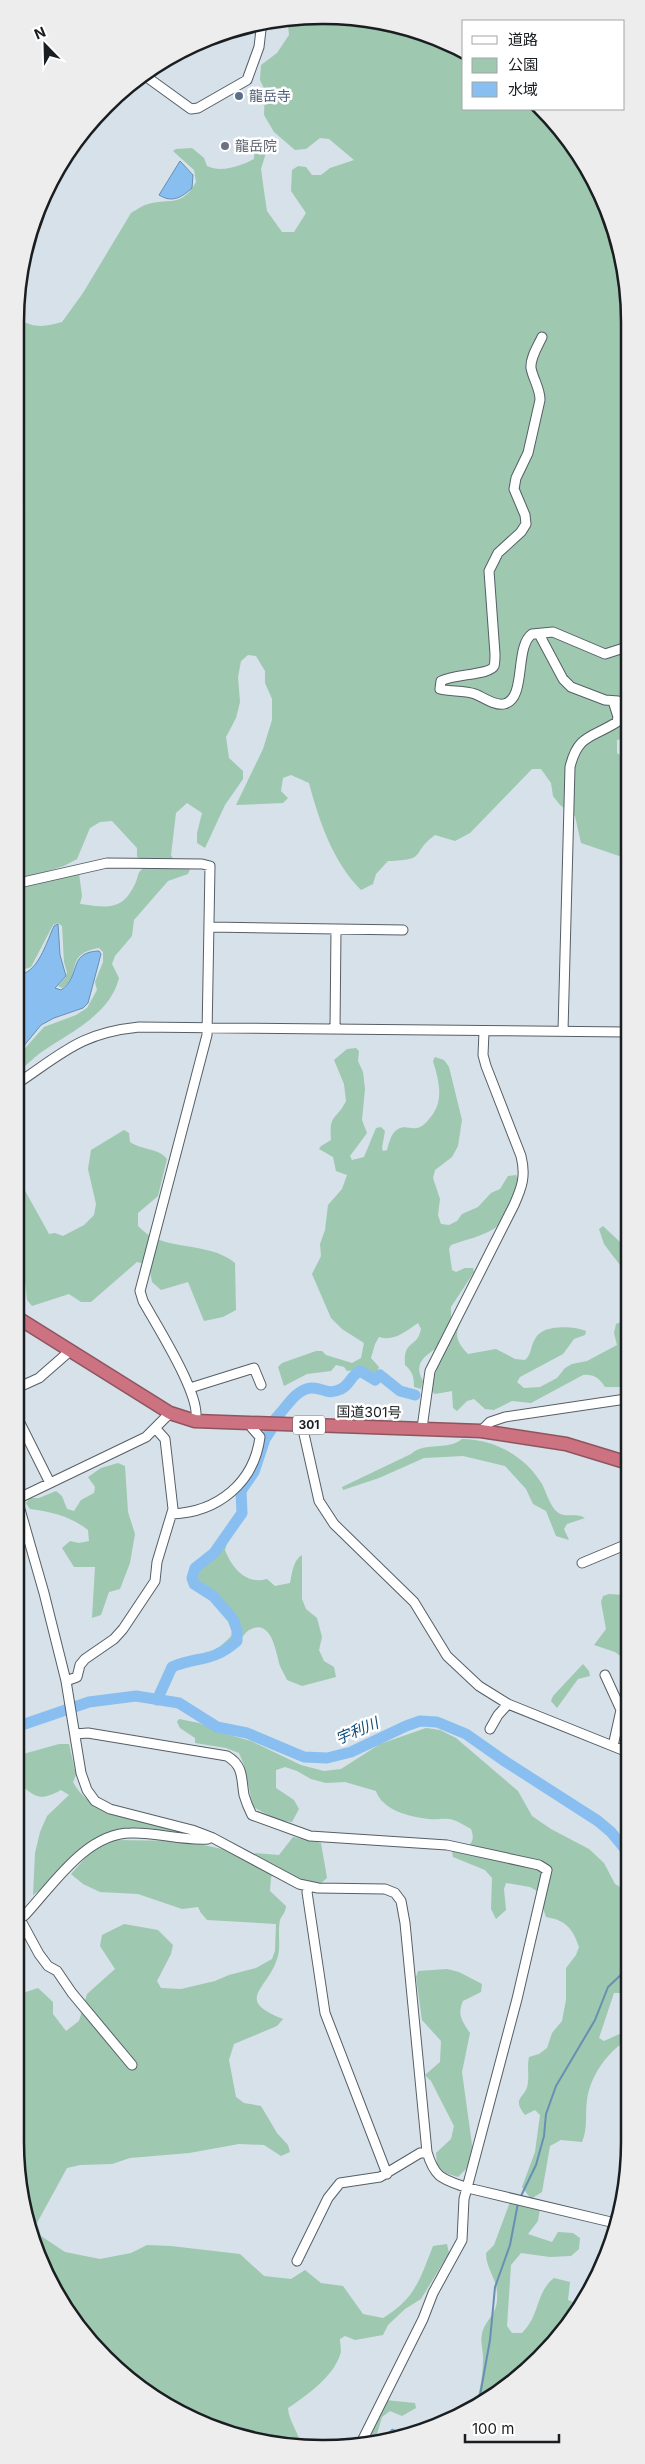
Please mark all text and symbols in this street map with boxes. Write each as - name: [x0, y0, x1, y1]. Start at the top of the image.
- north arrow: [20, 20, 70, 70]
- legend: [462, 20, 625, 110]
- text: N: [31, 23, 48, 42]
- text: 道路: [508, 30, 538, 49]
- text: 公園: [508, 55, 538, 74]
- text: 水域: [508, 80, 538, 99]
- place label: 龍岳寺: [249, 87, 291, 104]
- marker: 龍岳寺: [233, 90, 245, 102]
- place label: 龍岳院: [235, 137, 277, 154]
- marker: 龍岳院: [219, 140, 231, 152]
- street label: 国道301号: [336, 1402, 402, 1421]
- road number: 301: [293, 1416, 325, 1434]
- water label: 宇利川: [332, 1712, 383, 1748]
- scale bar: [465, 2412, 559, 2444]
- text: 100 m: [472, 2419, 514, 2438]

